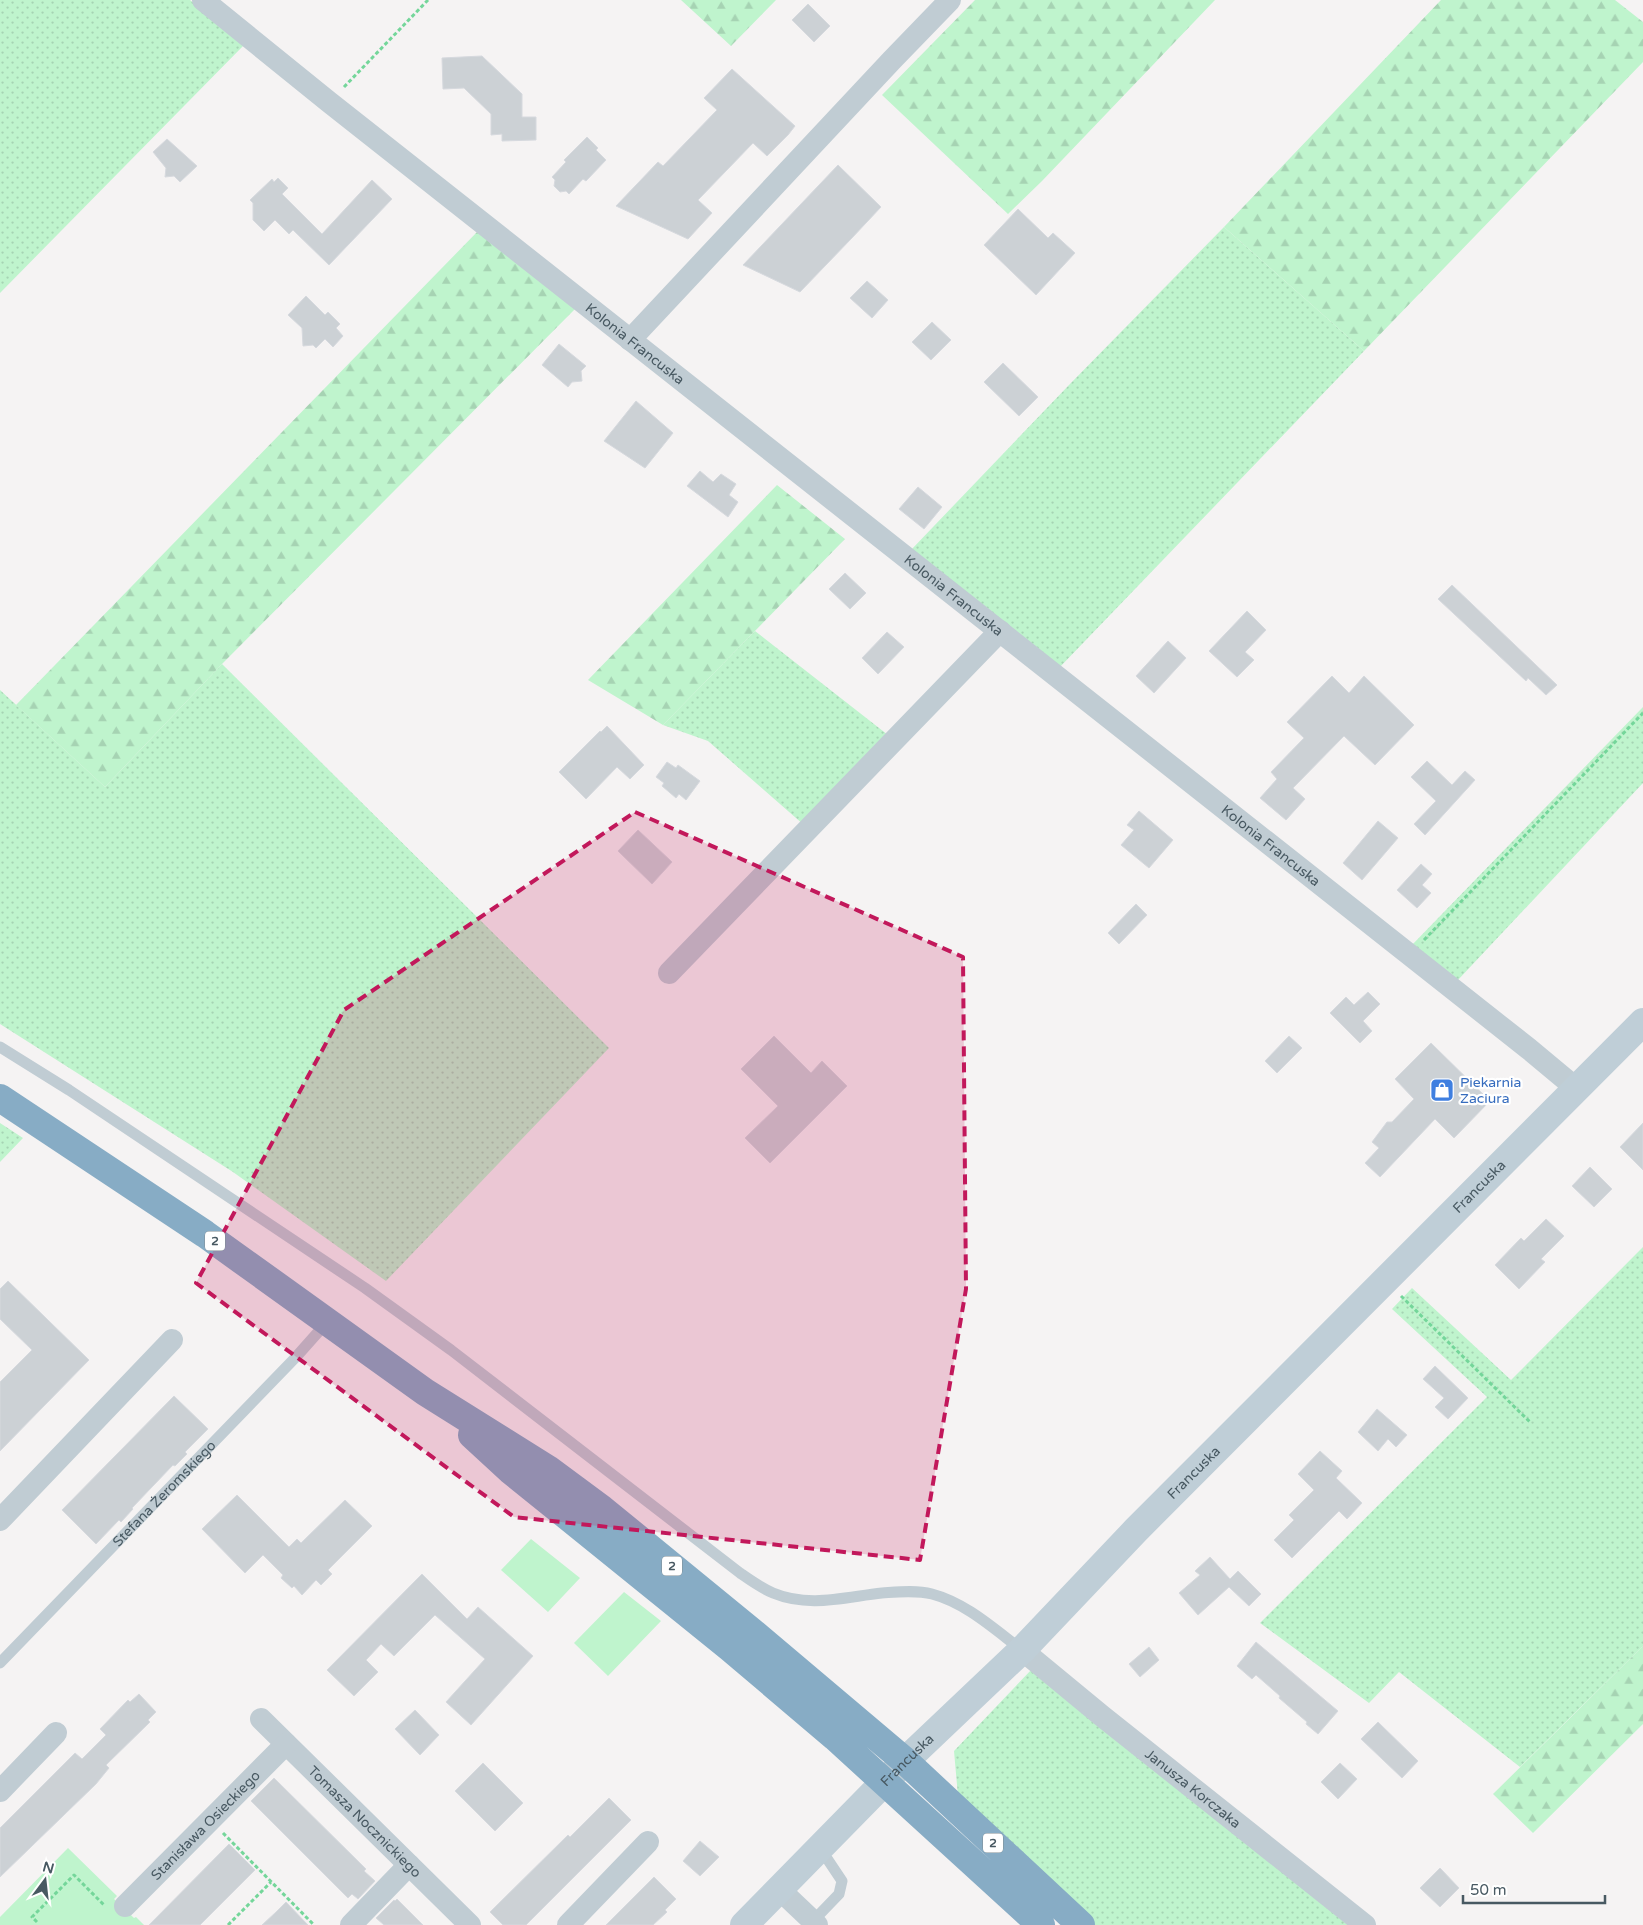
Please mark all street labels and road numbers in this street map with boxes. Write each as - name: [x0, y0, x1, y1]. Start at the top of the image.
- street label: Kolonia Francuska: [582, 300, 688, 388]
- street label: Kolonia Francuska: [901, 551, 1006, 640]
- street label: Kolonia Francuska: [1218, 801, 1324, 890]
- street label: Francuska: [1449, 1157, 1509, 1217]
- road number: 2: [205, 1232, 225, 1250]
- street label: Stefana Żeromskiego: [109, 1437, 220, 1550]
- street label: Francuska: [1164, 1443, 1224, 1503]
- road number: 2: [662, 1556, 682, 1575]
- street label: Francuska: [877, 1730, 937, 1790]
- street label: Janusza Korczaka: [1141, 1746, 1244, 1832]
- street label: Tomasza Nocznickiego: [305, 1762, 425, 1881]
- street label: Stanisława Osieckiego: [148, 1767, 264, 1884]
- road number: 2: [983, 1834, 1003, 1852]

